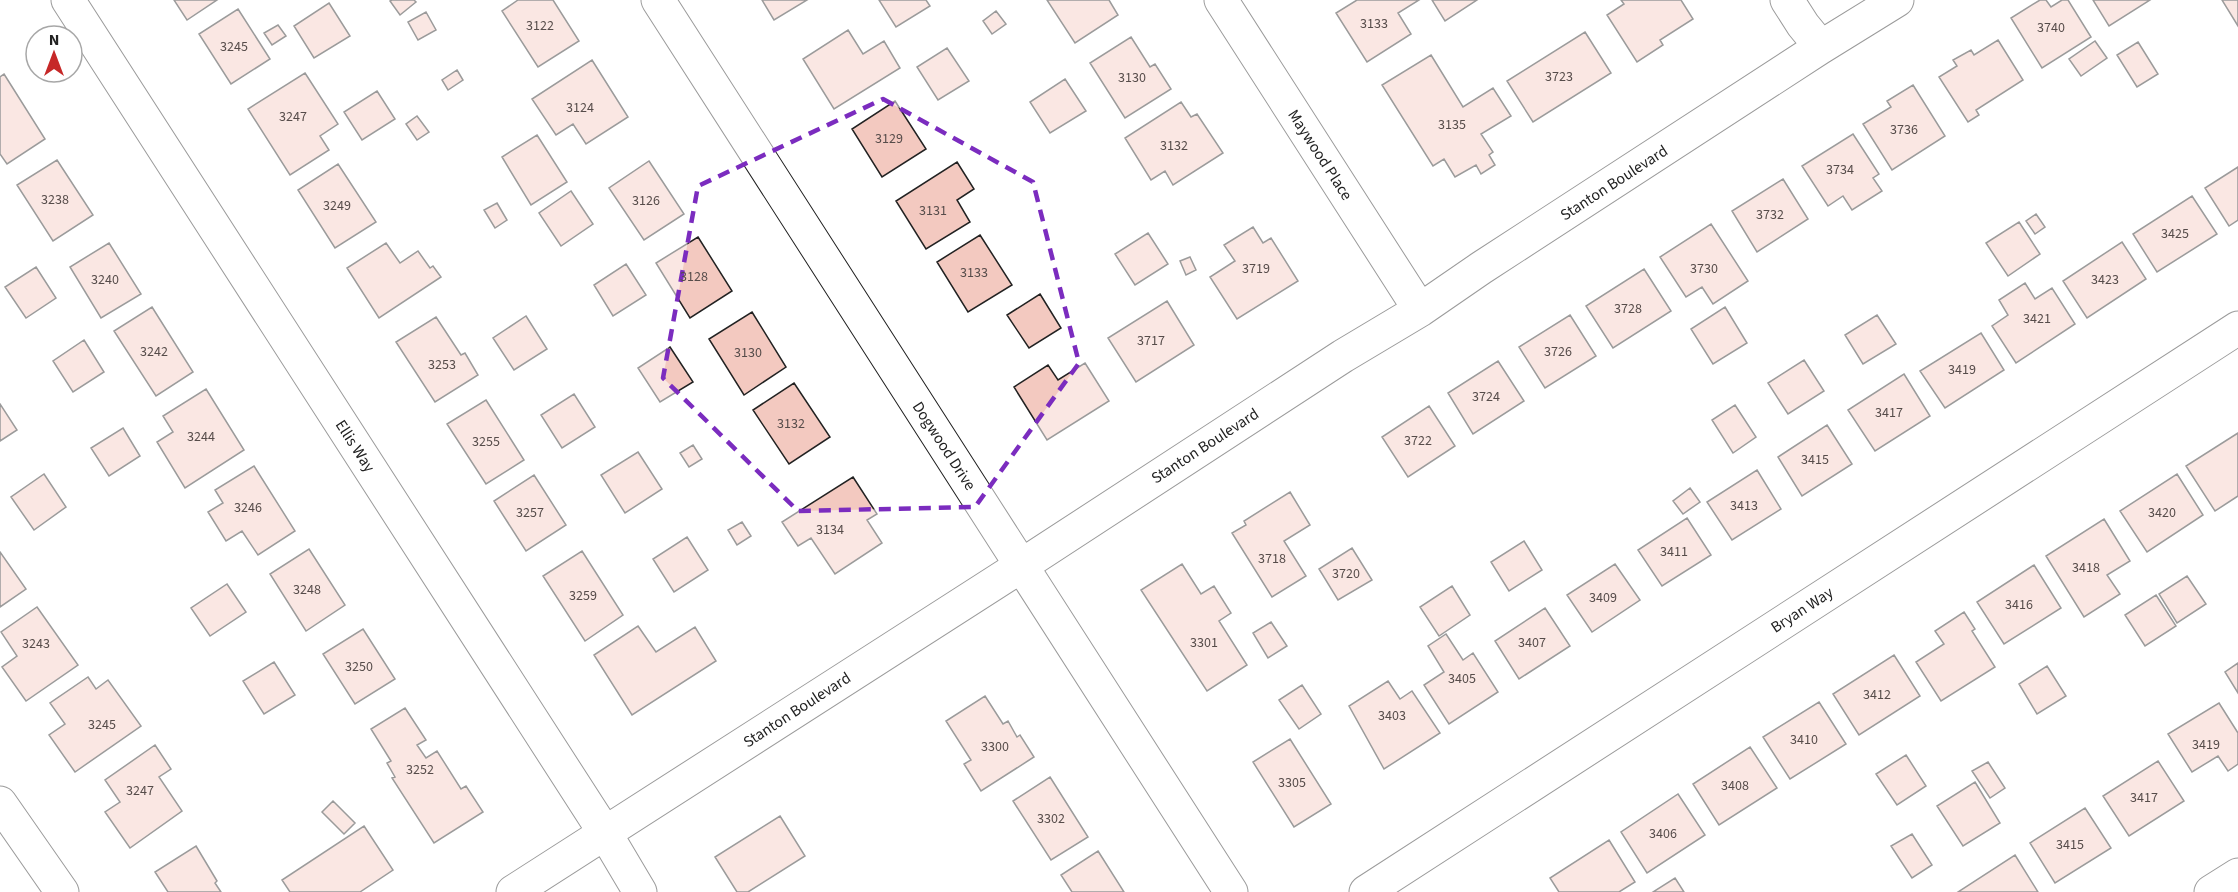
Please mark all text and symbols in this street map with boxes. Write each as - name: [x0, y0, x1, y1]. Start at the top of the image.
- house number: 3133: [1360, 14, 1388, 34]
- house number: 3122: [526, 16, 554, 36]
- house number: 3740: [2037, 18, 2065, 38]
- north arrow: [24, 24, 84, 84]
- text: N: [49, 29, 59, 51]
- house number: 3245: [220, 37, 248, 57]
- house number: 3723: [1545, 67, 1573, 87]
- house number: 3130: [1118, 68, 1146, 88]
- house number: 3124: [566, 98, 594, 118]
- street label: Maywood Place: [1282, 105, 1358, 205]
- house number: 3247: [279, 107, 307, 127]
- house number: 3135: [1438, 115, 1466, 135]
- house number: 3736: [1890, 120, 1918, 140]
- house number: 3129: [875, 129, 903, 149]
- house number: 3132: [1160, 136, 1188, 156]
- street label: Stanton Boulevard: [1556, 140, 1672, 226]
- house number: 3734: [1826, 160, 1854, 180]
- house number: 3238: [41, 190, 69, 210]
- house number: 3126: [632, 191, 660, 211]
- house number: 3249: [323, 196, 351, 216]
- house number: 3131: [919, 201, 947, 221]
- house number: 3732: [1756, 205, 1784, 225]
- house number: 3425: [2161, 224, 2189, 244]
- house number: 3719: [1242, 259, 1270, 279]
- house number: 3730: [1690, 259, 1718, 279]
- house number: 3133: [960, 263, 988, 283]
- house number: 3128: [680, 267, 708, 287]
- house number: 3240: [91, 270, 119, 290]
- house number: 3423: [2091, 270, 2119, 290]
- house number: 3728: [1614, 299, 1642, 319]
- house number: 3421: [2023, 309, 2051, 329]
- house number: 3717: [1137, 331, 1165, 351]
- house number: 3242: [140, 342, 168, 362]
- house number: 3726: [1544, 342, 1572, 362]
- house number: 3130: [734, 343, 762, 363]
- house number: 3253: [428, 355, 456, 375]
- house number: 3419: [1948, 360, 1976, 380]
- house number: 3724: [1472, 387, 1500, 407]
- street label: Dogwood Drive: [907, 397, 981, 495]
- street label: Stanton Boulevard: [1147, 403, 1263, 489]
- house number: 3417: [1875, 403, 1903, 423]
- house number: 3132: [777, 414, 805, 434]
- street label: Ellis Way: [330, 416, 380, 477]
- house number: 3244: [187, 427, 215, 447]
- house number: 3722: [1404, 431, 1432, 451]
- house number: 3255: [472, 432, 500, 452]
- house number: 3415: [1801, 450, 1829, 470]
- house number: 3413: [1730, 496, 1758, 516]
- house number: 3246: [234, 498, 262, 518]
- house number: 3257: [516, 503, 544, 523]
- house number: 3420: [2148, 503, 2176, 523]
- house number: 3134: [816, 520, 844, 540]
- house number: 3411: [1660, 542, 1688, 562]
- house number: 3718: [1258, 549, 1286, 569]
- house number: 3418: [2072, 558, 2100, 578]
- house number: 3720: [1332, 564, 1360, 584]
- house number: 3248: [293, 580, 321, 600]
- street label: Bryan Way: [1766, 581, 1838, 638]
- house number: 3259: [569, 586, 597, 606]
- house number: 3409: [1589, 588, 1617, 608]
- house number: 3416: [2005, 595, 2033, 615]
- house number: 3301: [1190, 633, 1218, 653]
- house number: 3407: [1518, 633, 1546, 653]
- house number: 3243: [22, 634, 50, 654]
- house number: 3250: [345, 657, 373, 677]
- street label: Stanton Boulevard: [739, 667, 855, 753]
- house number: 3405: [1448, 669, 1476, 689]
- house number: 3412: [1863, 685, 1891, 705]
- house number: 3403: [1378, 706, 1406, 726]
- house number: 3245: [88, 715, 116, 735]
- house number: 3410: [1790, 730, 1818, 750]
- house number: 3419: [2192, 735, 2220, 755]
- house number: 3300: [981, 737, 1009, 757]
- house number: 3252: [406, 760, 434, 780]
- house number: 3305: [1278, 773, 1306, 793]
- house number: 3408: [1721, 776, 1749, 796]
- house number: 3247: [126, 781, 154, 801]
- house number: 3417: [2130, 788, 2158, 808]
- house number: 3302: [1037, 809, 1065, 829]
- house number: 3406: [1649, 824, 1677, 844]
- house number: 3415: [2056, 835, 2084, 855]

